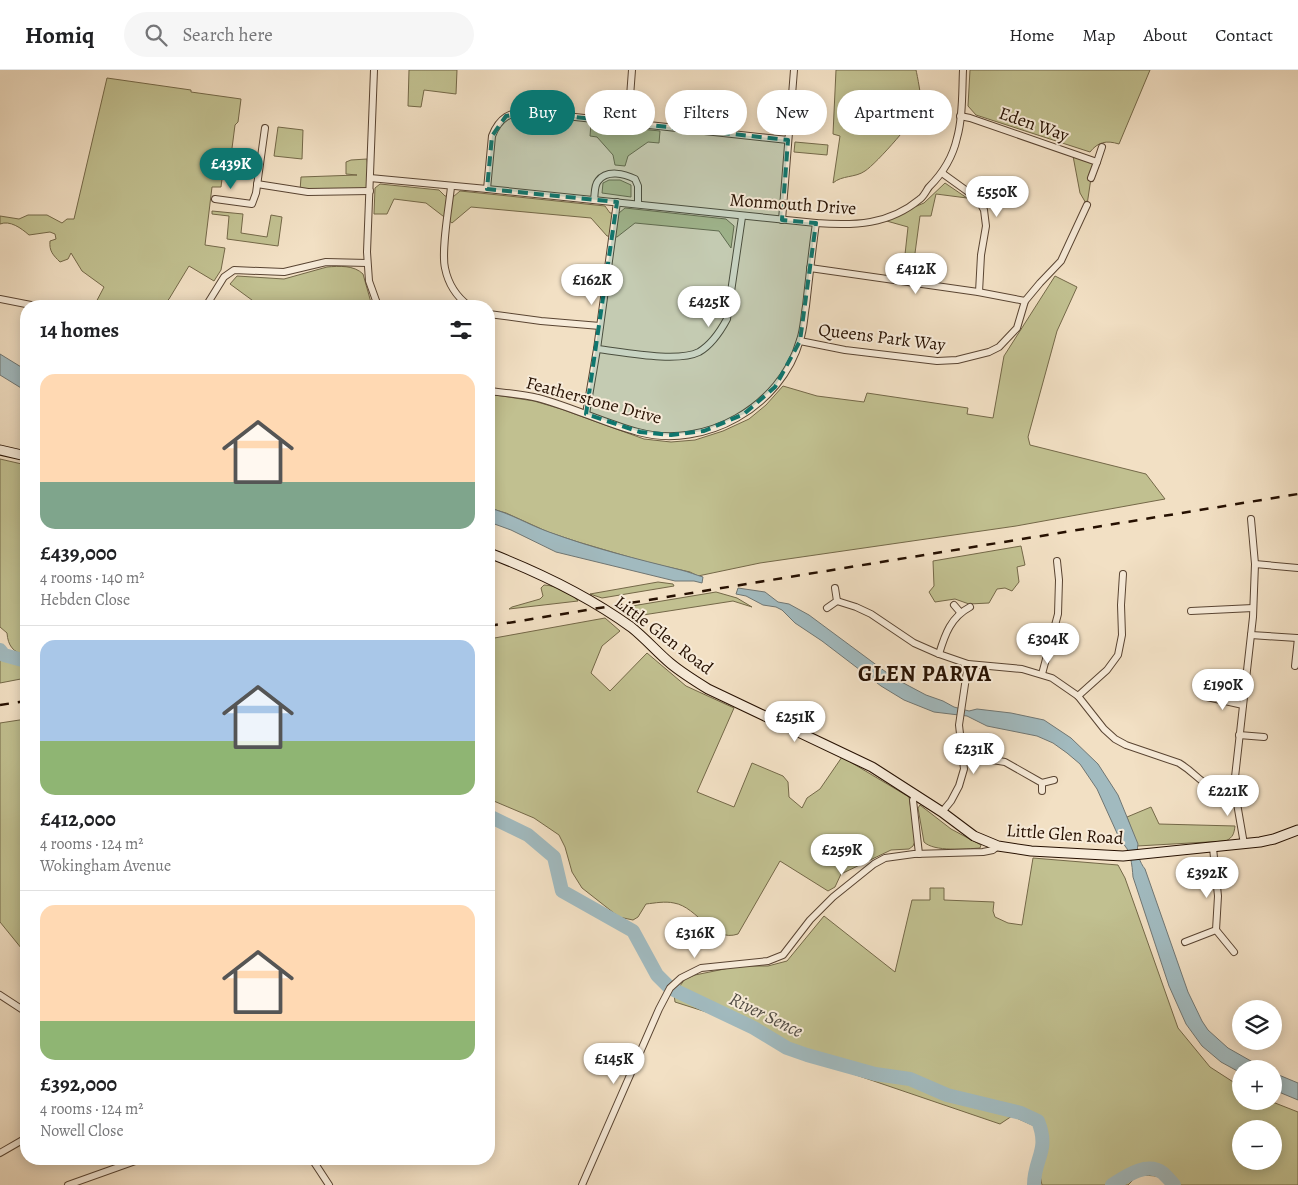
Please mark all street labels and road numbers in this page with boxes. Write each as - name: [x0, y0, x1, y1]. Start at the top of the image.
- street label: Eden Way: [996, 101, 1073, 148]
- street label: Monmouth Drive: [729, 188, 857, 220]
- street label: Queens Park Way: [817, 317, 948, 357]
- street label: Featherstone Drive: [524, 370, 664, 430]
- street label: Little Glen Road: [610, 590, 718, 680]
- street label: Little Glen Road: [1006, 818, 1125, 850]

